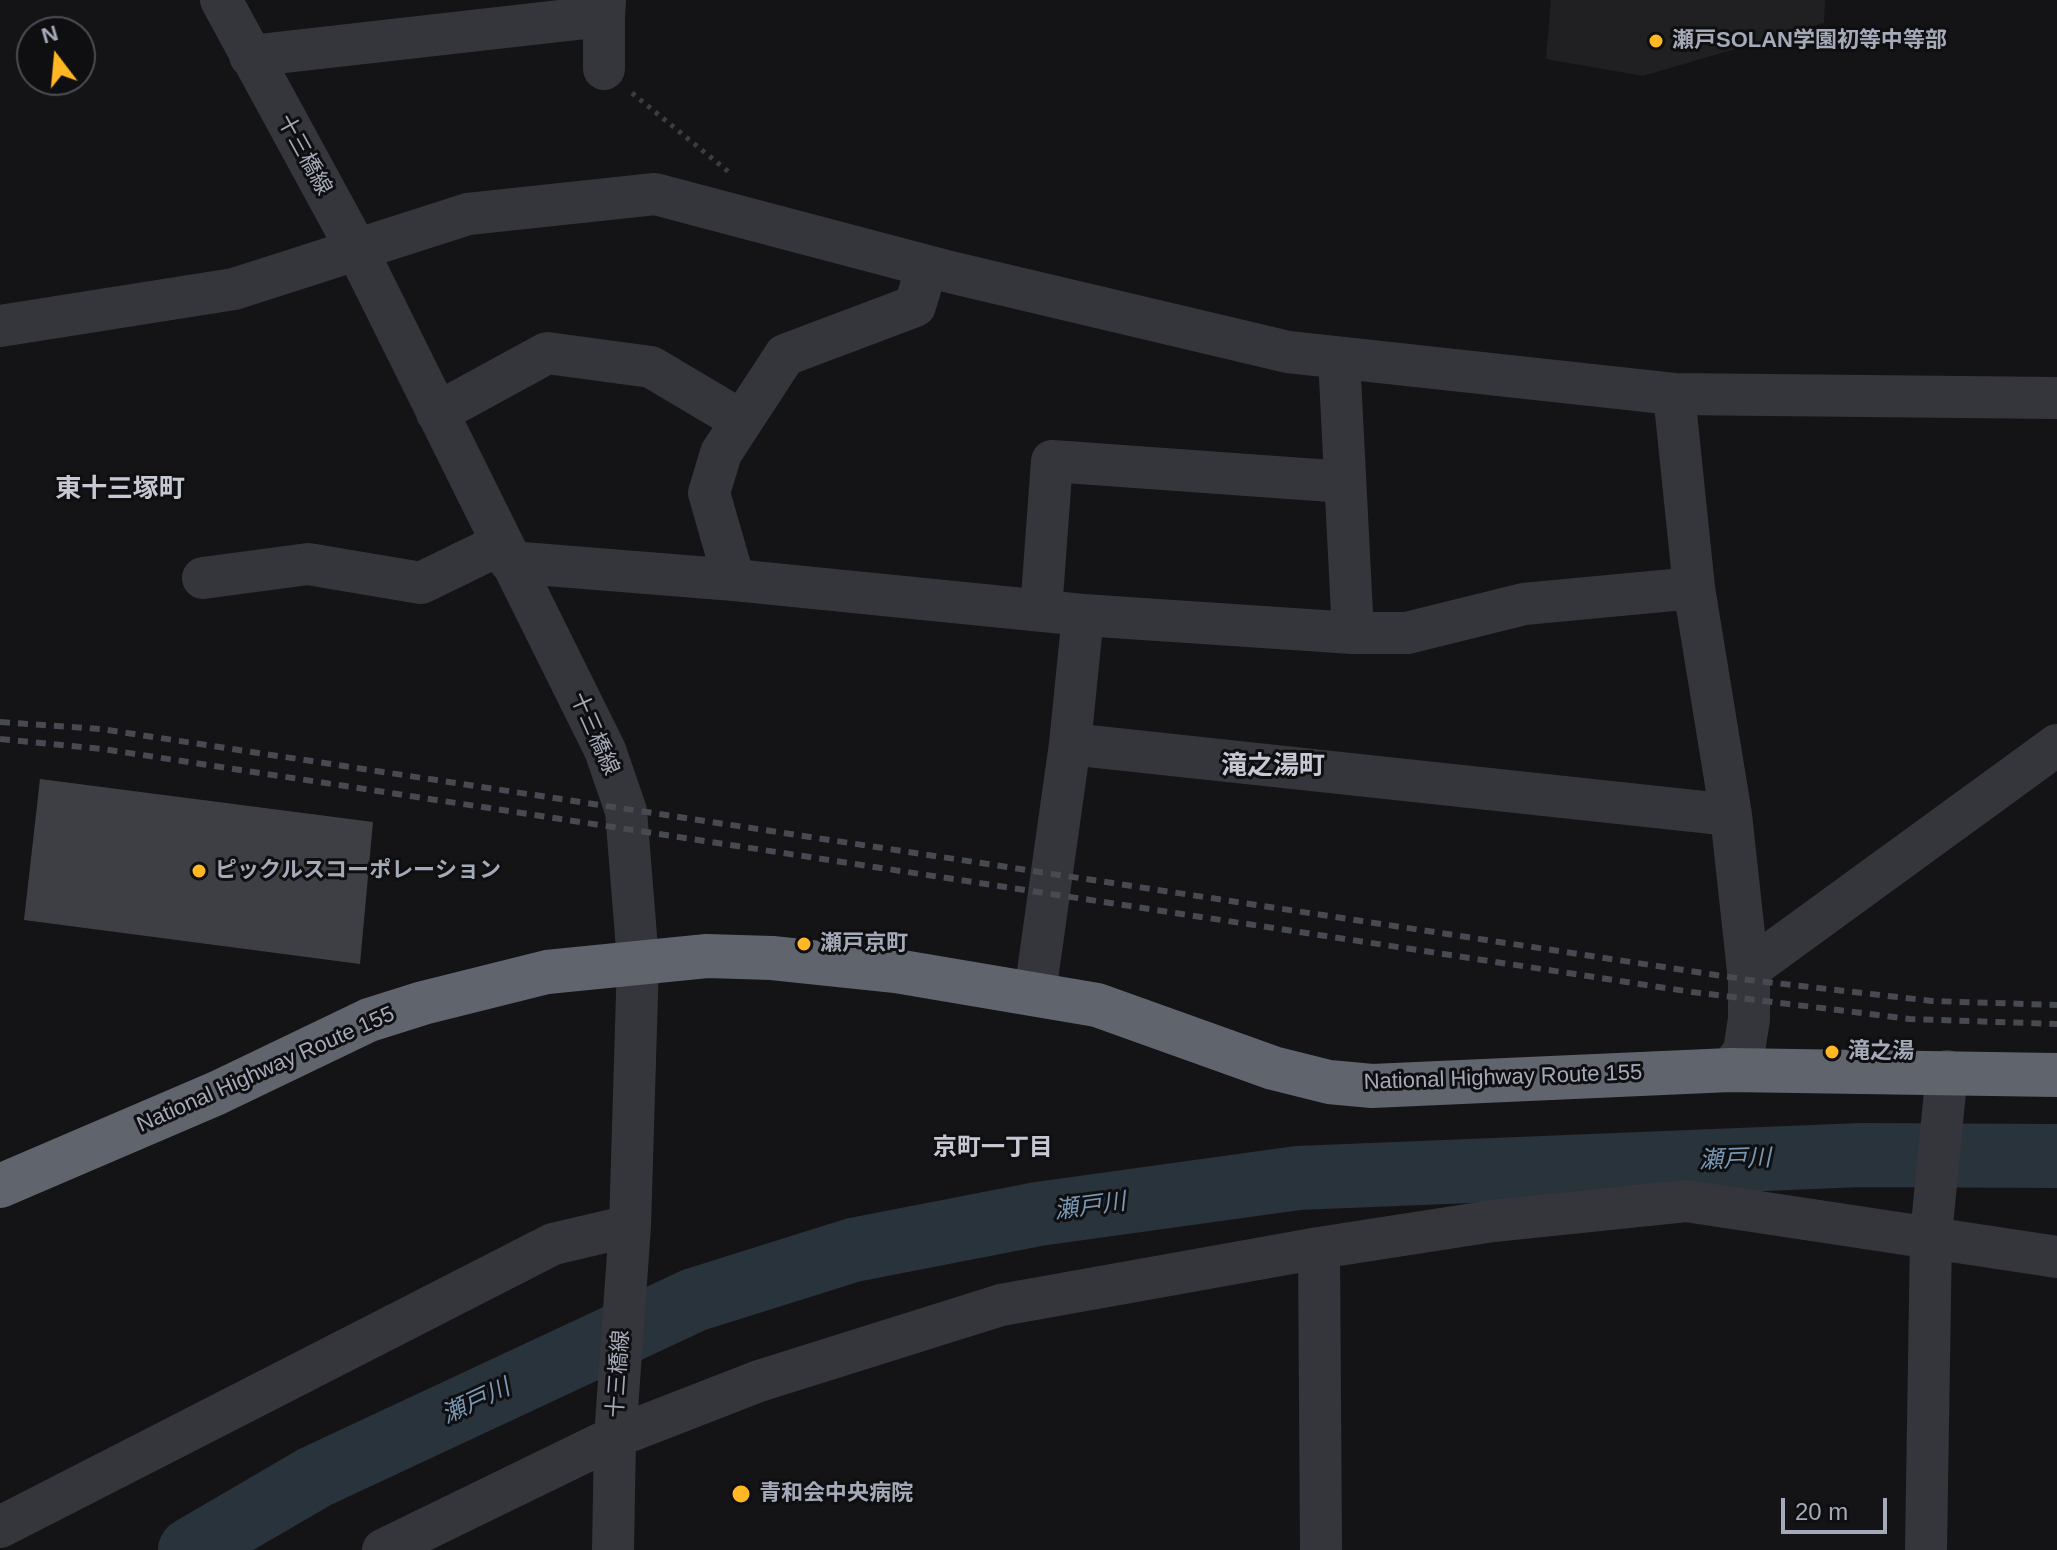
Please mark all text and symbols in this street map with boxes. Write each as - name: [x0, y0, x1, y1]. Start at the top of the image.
- north arrow: [16, 16, 96, 96]
- text: N: [39, 20, 61, 49]
- place label: 瀬戸SOLAN学園初等中等部: [1672, 28, 1947, 54]
- marker: 瀬戸SOLAN学園初等中等部: [1647, 32, 1665, 50]
- street label: 十三橋線: [271, 110, 337, 200]
- district label: 東十三塚町: [55, 474, 185, 506]
- street label: 十三橋線: [564, 688, 624, 780]
- district label: 滝之湯町: [1221, 751, 1325, 783]
- place label: ピックルスコーポレーション: [215, 858, 501, 884]
- marker: ピックルスコーポレーション: [190, 862, 208, 880]
- place label: 瀬戸京町: [820, 931, 908, 957]
- marker: 瀬戸京町: [795, 935, 813, 953]
- street label: National Highway Route 155: [133, 1001, 399, 1139]
- place label: 滝之湯: [1848, 1039, 1914, 1065]
- marker: 滝之湯: [1823, 1043, 1841, 1061]
- street label: National Highway Route 155: [1363, 1060, 1643, 1096]
- district label: 京町一丁目: [933, 1134, 1053, 1162]
- water label: 瀬戸川: [1699, 1144, 1771, 1176]
- water label: 瀬戸川: [1052, 1188, 1128, 1226]
- street label: 十三橋線: [603, 1329, 635, 1419]
- water label: 瀬戸川: [437, 1374, 515, 1430]
- place label: 青和会中央病院: [759, 1481, 913, 1507]
- scale bar: [1785, 1482, 1891, 1532]
- marker: 青和会中央病院: [730, 1483, 752, 1505]
- text: 20 m: [1795, 1498, 1848, 1525]

